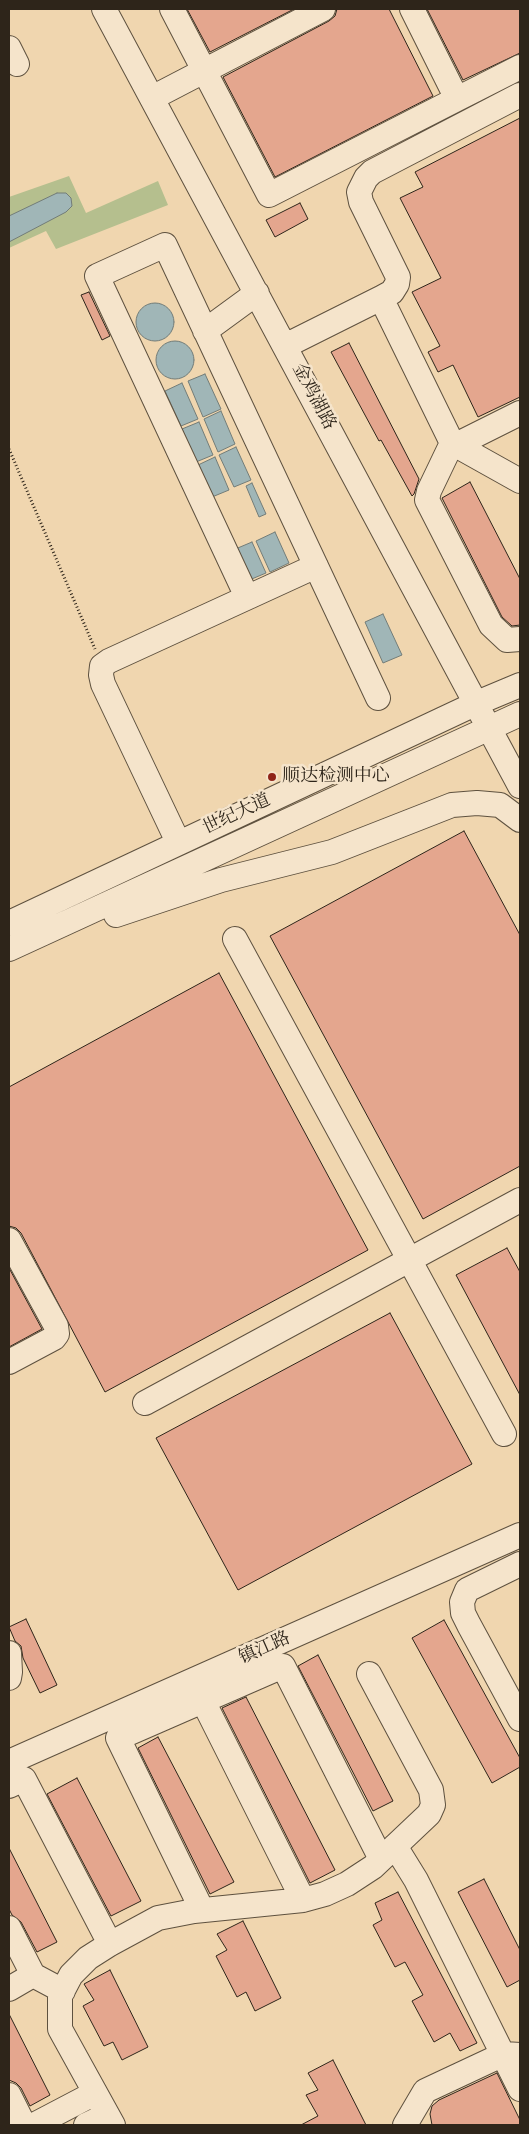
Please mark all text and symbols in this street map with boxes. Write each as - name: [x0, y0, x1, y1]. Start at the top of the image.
- street label: 金鸡湖路: [287, 360, 339, 434]
- place label: 顺达检测中心: [282, 766, 390, 788]
- marker: 顺达检测中心: [266, 771, 278, 783]
- street label: 世纪大道: [200, 790, 274, 840]
- street label: 镇江路: [236, 1628, 294, 1670]

